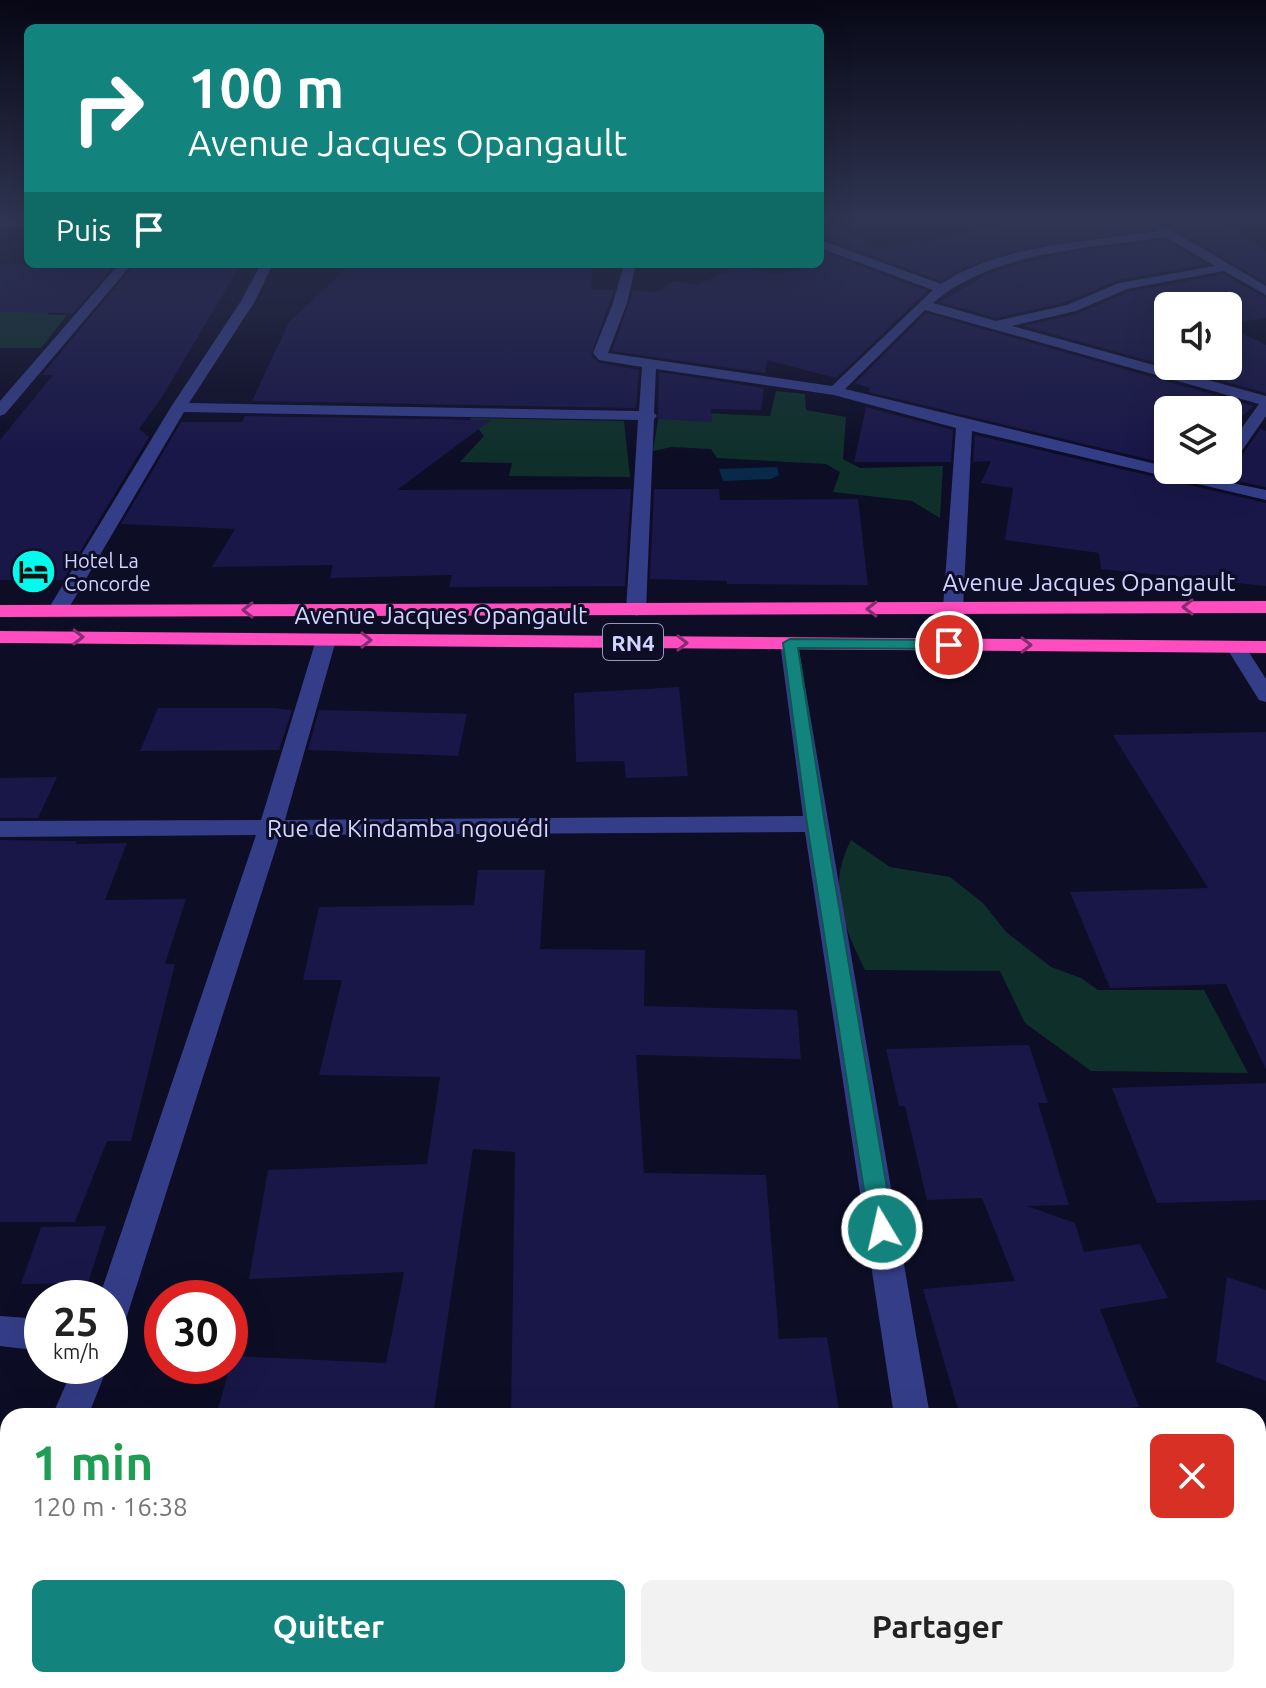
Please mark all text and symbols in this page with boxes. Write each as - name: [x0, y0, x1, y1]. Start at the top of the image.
- icon: right: [56, 56, 160, 160]
- text: 100 m: [188, 56, 344, 119]
- text: Avenue Jacques Opangault: [188, 122, 627, 163]
- icon: arrive: [127, 208, 171, 252]
- text: Puis: [56, 213, 111, 247]
- map controls: [1154, 292, 1242, 484]
- button: sound: [1154, 292, 1242, 380]
- button: layers: [1154, 396, 1242, 484]
- hotel icon: Hotel La Concorde: [9, 547, 57, 595]
- place label: Hotel La Concorde: [64, 549, 151, 595]
- street label: Avenue Jacques Opangault: [943, 569, 1236, 596]
- one-way arrow: [1181, 598, 1194, 616]
- one-way arrow: [865, 600, 878, 617]
- one-way arrow: [241, 601, 254, 619]
- street label: Avenue Jacques Opangault: [295, 602, 588, 629]
- pin: [915, 611, 983, 679]
- icon: arrive: [927, 623, 971, 667]
- road number: RN4: [603, 624, 663, 660]
- one-way arrow: [72, 628, 85, 646]
- one-way arrow: [360, 631, 373, 649]
- one-way arrow: [676, 634, 689, 651]
- one-way arrow: [1020, 636, 1033, 654]
- street label: Rue de Kindamba ngouédi: [267, 815, 549, 842]
- position arrow: [840, 1187, 924, 1271]
- speed limit sign: 30: [144, 1280, 248, 1384]
- text: 25: [53, 1299, 99, 1344]
- text: km/h: [53, 1340, 99, 1363]
- button: close: [1150, 1434, 1234, 1518]
- text: 1 min: [32, 1435, 153, 1489]
- text: 120 m · 16:38: [32, 1492, 188, 1521]
- button: Quitter: [32, 1580, 625, 1672]
- button: Partager: [641, 1580, 1234, 1672]

